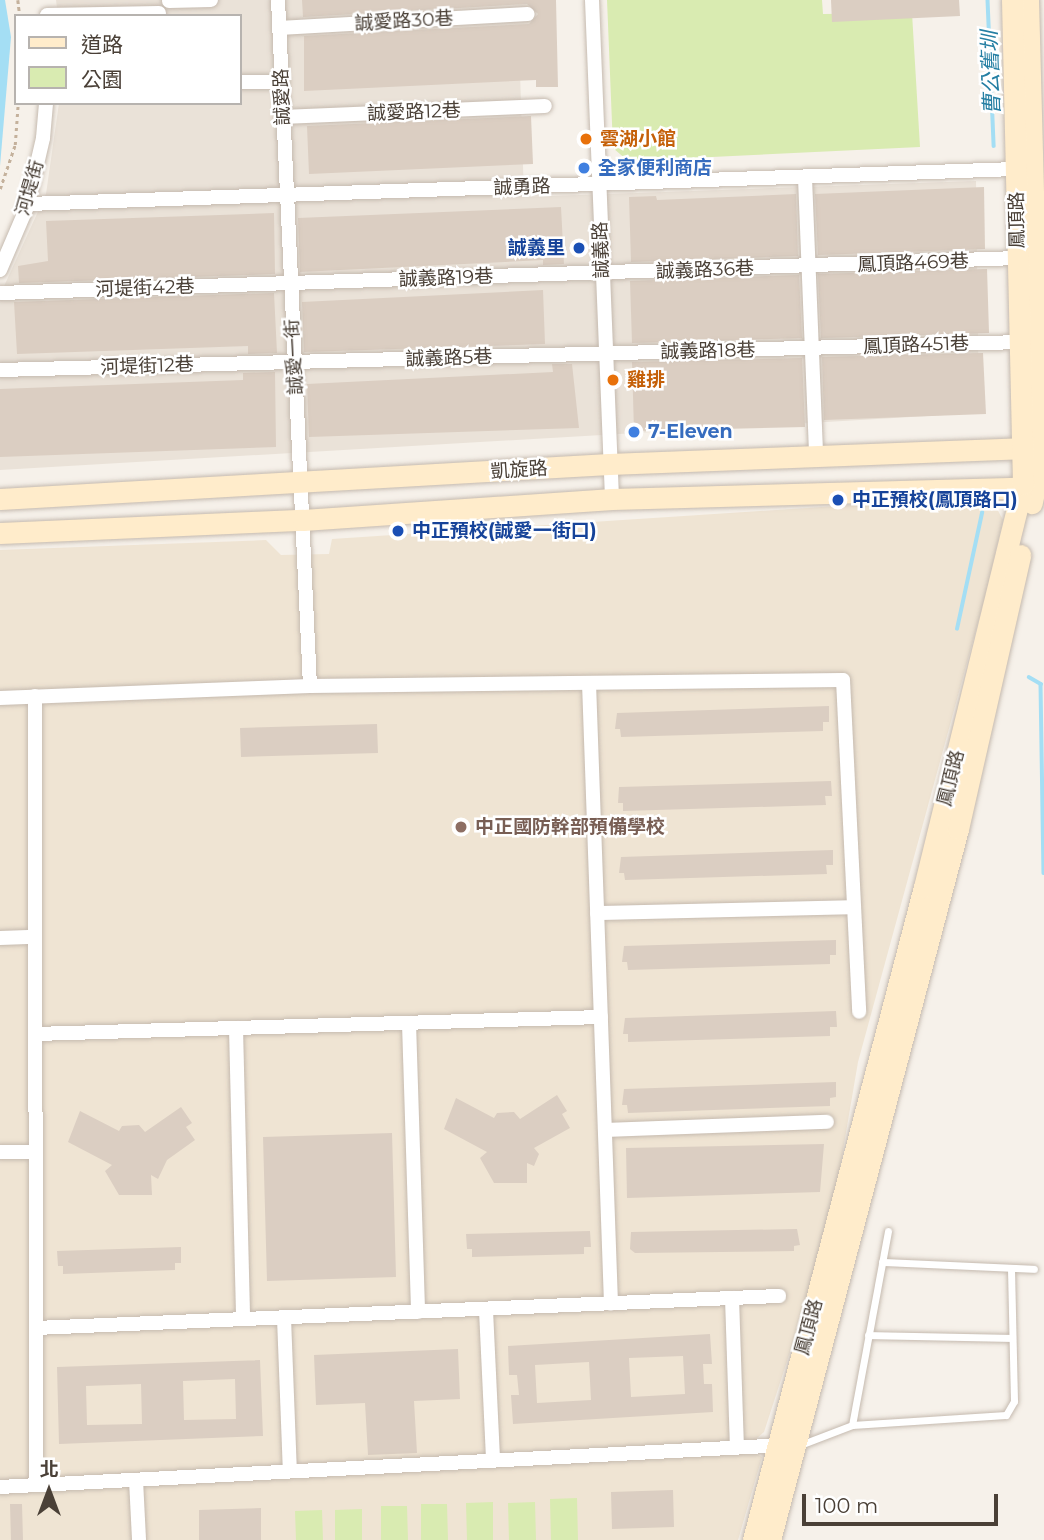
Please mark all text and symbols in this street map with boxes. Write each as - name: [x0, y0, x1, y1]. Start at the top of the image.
- street label: 誠愛路30巷: [354, 7, 454, 35]
- legend: [14, 14, 242, 105]
- water label: 曹公舊圳: [977, 31, 1005, 115]
- text: 道路: [81, 32, 123, 57]
- text: 公園: [81, 67, 123, 92]
- street label: 誠愛路: [270, 68, 294, 126]
- street label: 誠愛路12巷: [367, 99, 461, 125]
- place label: 雲湖小館: [600, 128, 676, 150]
- marker: 雲湖小館: [578, 131, 594, 147]
- street label: 河堤街: [11, 157, 49, 219]
- place label: 全家便利商店: [598, 157, 712, 179]
- marker: 全家便利商店: [576, 160, 592, 176]
- street label: 誠勇路: [493, 175, 551, 199]
- street label: 鳳頂路: [1005, 191, 1029, 249]
- street label: 誠義路: [589, 221, 613, 279]
- place label: 誠義里: [508, 237, 565, 259]
- marker: 誠義里: [571, 240, 587, 256]
- street label: 鳳頂路469巷: [857, 250, 969, 276]
- street label: 誠義路36巷: [655, 257, 755, 283]
- street label: 誠義路19巷: [398, 265, 494, 291]
- street label: 河堤街42巷: [95, 275, 195, 301]
- street label: 誠愛一街: [281, 318, 307, 396]
- street label: 鳳頂路451巷: [863, 332, 969, 358]
- street label: 誠義路18巷: [660, 339, 756, 363]
- street label: 誠義路5巷: [405, 345, 493, 371]
- street label: 河堤街12巷: [100, 353, 194, 379]
- place label: 雞排: [627, 369, 665, 391]
- marker: 雞排: [605, 372, 621, 388]
- place label: 7-Eleven: [648, 421, 733, 443]
- marker: 7-Eleven: [626, 424, 642, 440]
- street label: 凱旋路: [490, 457, 548, 483]
- place label: 中正預校(鳳頂路口): [852, 489, 1018, 511]
- marker: 中正預校(鳳頂路口): [830, 492, 846, 508]
- place label: 中正預校(誠愛一街口): [412, 520, 597, 542]
- marker: 中正預校(誠愛一街口): [390, 523, 406, 539]
- street label: 鳳頂路: [933, 748, 969, 808]
- place label: 中正國防幹部預備學校: [475, 816, 665, 838]
- marker: 中正國防幹部預備學校: [453, 819, 469, 835]
- street label: 鳳頂路: [791, 1297, 827, 1357]
- north arrow: [14, 1456, 84, 1526]
- text: 北: [39, 1458, 59, 1481]
- scale bar: [806, 1480, 1002, 1524]
- text: 100 m: [815, 1493, 878, 1518]

